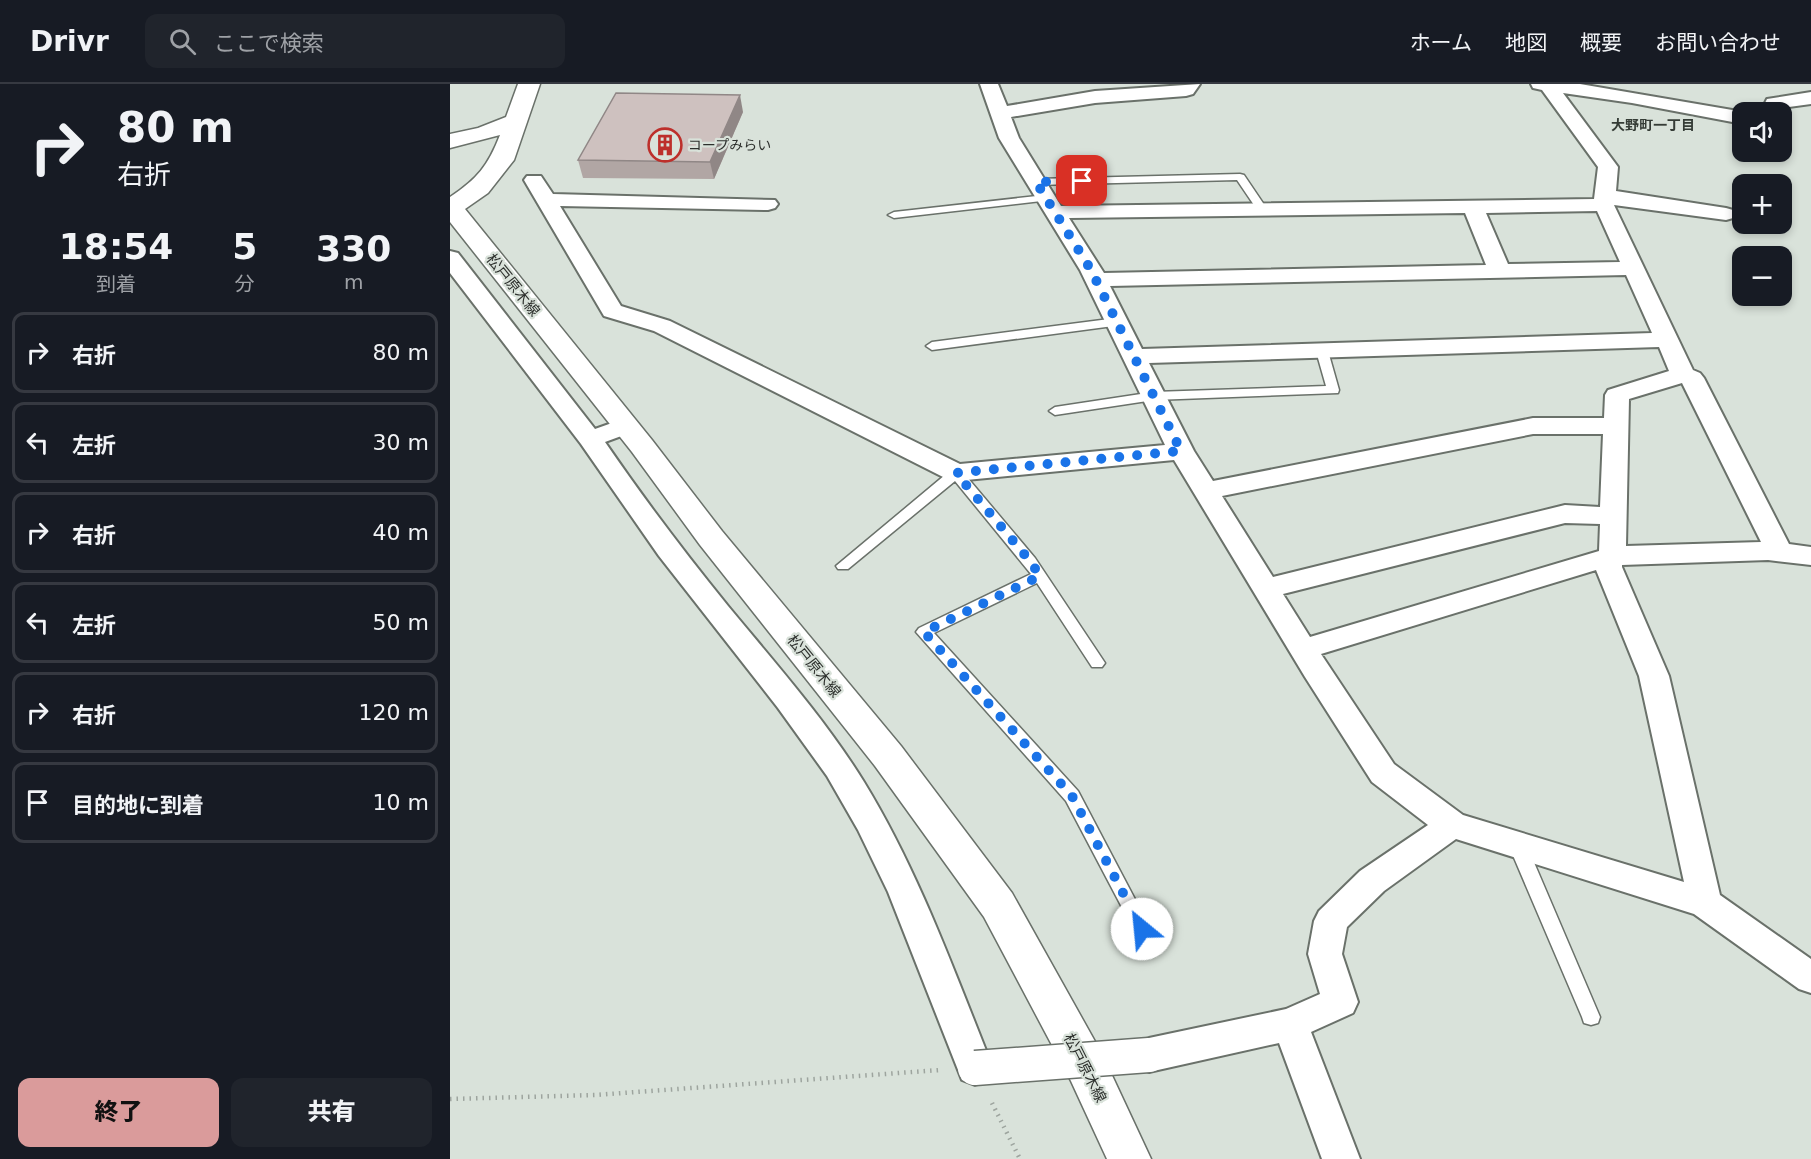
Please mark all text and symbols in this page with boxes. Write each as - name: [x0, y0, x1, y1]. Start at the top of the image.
- search box: [145, 14, 565, 68]
- text: Drivr: [30, 25, 109, 58]
- icon: search: [166, 25, 199, 58]
- text: ここで検索: [214, 31, 324, 56]
- text: ホーム: [1410, 31, 1472, 55]
- text: 地図: [1505, 31, 1547, 55]
- text: 概要: [1580, 31, 1622, 55]
- text: お問い合わせ: [1655, 31, 1781, 55]
- map controls: [1732, 102, 1792, 306]
- button: sound: [1732, 102, 1792, 162]
- text: 80 m: [117, 103, 234, 152]
- icon: right: [18, 108, 96, 186]
- district label: 大野町一丁目: [1611, 117, 1695, 133]
- building icon: コープみらい: [647, 127, 683, 163]
- place label: コープみらい: [688, 137, 771, 153]
- pin: [1056, 155, 1107, 206]
- text: 右折: [117, 159, 171, 190]
- icon: arrive: [1065, 164, 1098, 197]
- button: +: [1732, 174, 1792, 234]
- text: 18:54: [59, 226, 173, 267]
- text: 5: [232, 226, 257, 267]
- text: 330: [316, 228, 391, 269]
- button: −: [1732, 246, 1792, 306]
- street label: 松戸原木線: [482, 250, 544, 320]
- text: m: [344, 270, 363, 294]
- text: 到着: [96, 272, 136, 296]
- text: 分: [235, 272, 255, 296]
- icon: right: [21, 336, 54, 369]
- text: 80 m: [373, 340, 429, 365]
- text: 右折: [72, 343, 116, 368]
- icon: left: [21, 426, 54, 459]
- text: 30 m: [373, 430, 429, 455]
- text: 左折: [72, 433, 116, 458]
- icon: right: [21, 516, 54, 549]
- text: 40 m: [373, 520, 429, 545]
- text: 右折: [72, 523, 116, 548]
- icon: left: [21, 606, 54, 639]
- text: 50 m: [373, 610, 429, 635]
- text: 左折: [72, 613, 116, 638]
- street label: 松戸原木線: [783, 631, 845, 701]
- icon: right: [21, 696, 54, 729]
- text: 120 m: [359, 700, 429, 725]
- text: 右折: [72, 703, 116, 728]
- icon: arrive: [21, 786, 54, 819]
- text: 10 m: [373, 790, 429, 815]
- text: 目的地に到着: [72, 793, 204, 818]
- position arrow: [1110, 897, 1174, 961]
- street label: 松戸原木線: [1060, 1030, 1110, 1106]
- button: 終了: [18, 1078, 219, 1147]
- button: 共有: [231, 1078, 432, 1147]

